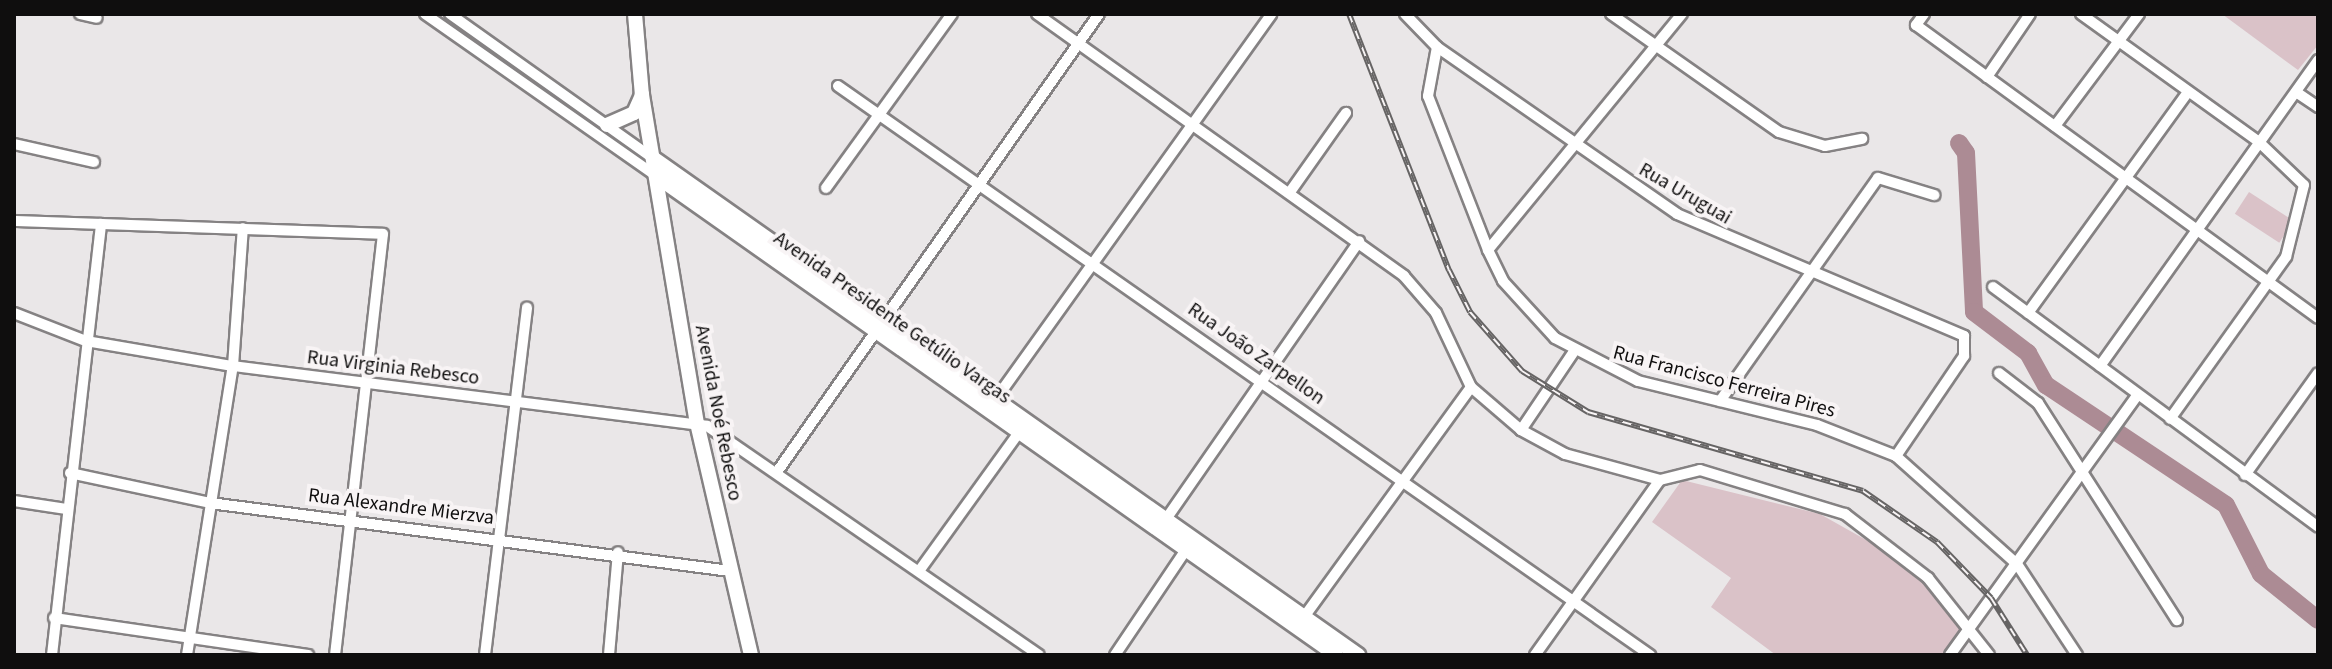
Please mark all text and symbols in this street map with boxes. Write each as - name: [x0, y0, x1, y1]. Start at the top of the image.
- street label: Rua Uruguai: [1634, 158, 1736, 230]
- street label: Avenida Presidente Getúlio Vargas: [769, 227, 1015, 409]
- street label: Rua João Zarpellon: [1183, 298, 1329, 410]
- street label: Avenida Noé Rebesco: [689, 323, 747, 503]
- street label: Rua Francisco Ferreira Pires: [1610, 341, 1838, 423]
- street label: Rua Virginia Rebesco: [306, 346, 480, 390]
- street label: Rua Alexandre Mierzva: [307, 484, 495, 530]

